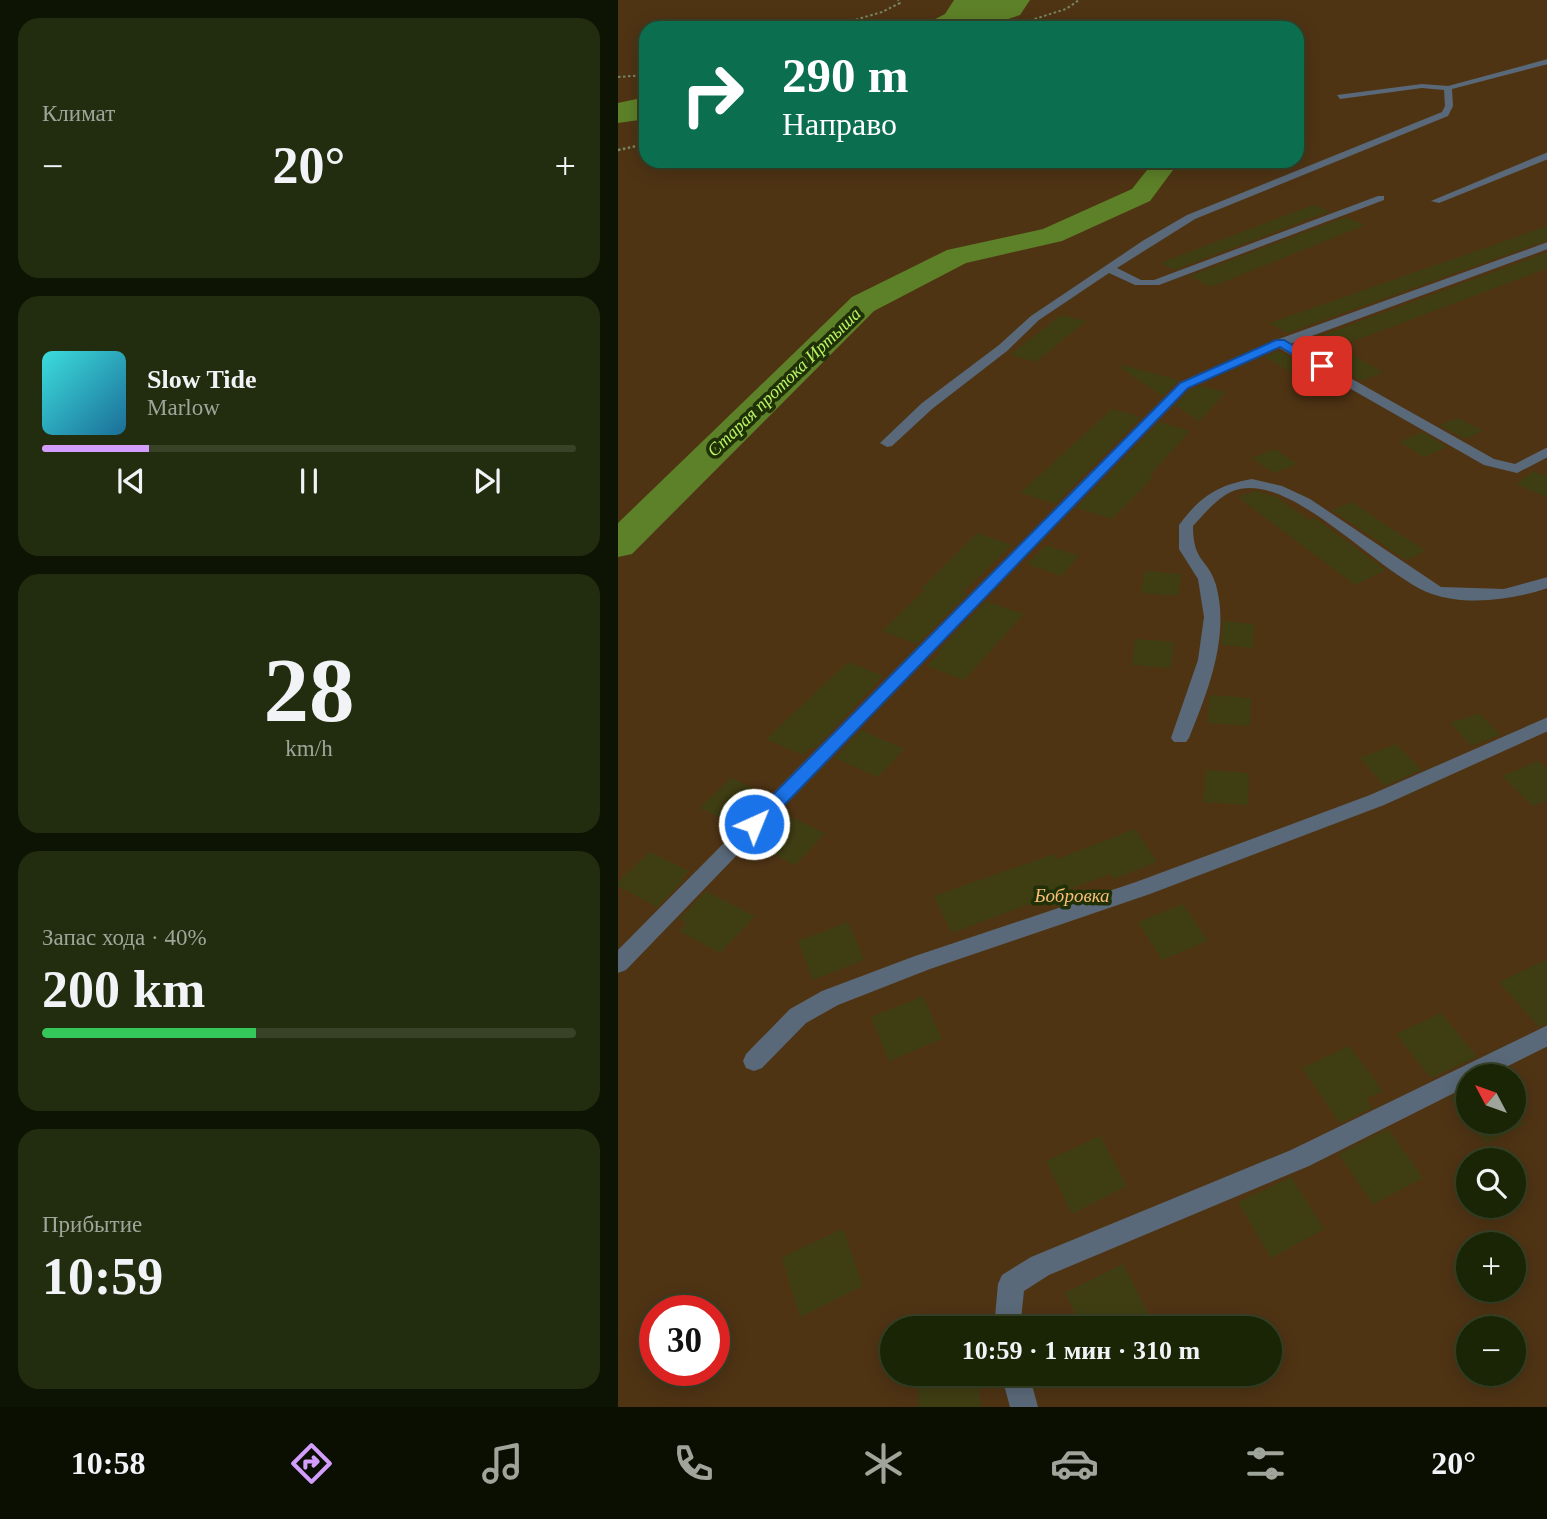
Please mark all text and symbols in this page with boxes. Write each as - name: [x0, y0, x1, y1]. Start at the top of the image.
- text: 290 m: [782, 48, 909, 103]
- icon: right: [667, 49, 758, 140]
- text: Климат: [42, 101, 115, 126]
- text: Направо: [782, 106, 897, 142]
- text: 20°: [273, 137, 345, 194]
- text: −: [42, 145, 63, 187]
- text: +: [555, 145, 576, 187]
- water label: Старая протока Иртыша: [703, 303, 865, 461]
- pin: [1292, 336, 1352, 396]
- icon: arrive: [1303, 347, 1341, 385]
- text: Slow Tide: [147, 365, 257, 394]
- text: Marlow: [147, 395, 220, 420]
- icon: previous: [112, 462, 150, 500]
- icon: pause: [290, 462, 328, 500]
- icon: next: [468, 462, 506, 500]
- text: 28: [264, 640, 355, 741]
- text: km/h: [285, 736, 333, 761]
- position arrow: [717, 787, 791, 861]
- park label: Бобровка: [1033, 885, 1110, 906]
- text: Запас хода · 40%: [42, 925, 207, 950]
- text: 200 km: [42, 961, 205, 1018]
- north arrow: [1456, 1064, 1526, 1134]
- map controls: [1456, 1064, 1526, 1386]
- button: search: [1456, 1148, 1526, 1218]
- text: Прибытие: [42, 1212, 142, 1237]
- button: +: [1456, 1232, 1526, 1302]
- text: 10:59: [42, 1248, 163, 1305]
- speed limit sign: 30: [639, 1295, 730, 1386]
- button: −: [1456, 1316, 1526, 1386]
- text: 10:59 · 1 мин · 310 m: [962, 1336, 1200, 1365]
- icon: directions: [287, 1439, 336, 1488]
- icon: music: [478, 1439, 527, 1488]
- icon: phone: [669, 1439, 718, 1488]
- icon: climate: [859, 1439, 908, 1488]
- icon: car: [1050, 1439, 1099, 1488]
- icon: filters: [1241, 1439, 1290, 1488]
- text: 10:58: [71, 1445, 146, 1481]
- text: 20°: [1431, 1445, 1476, 1481]

